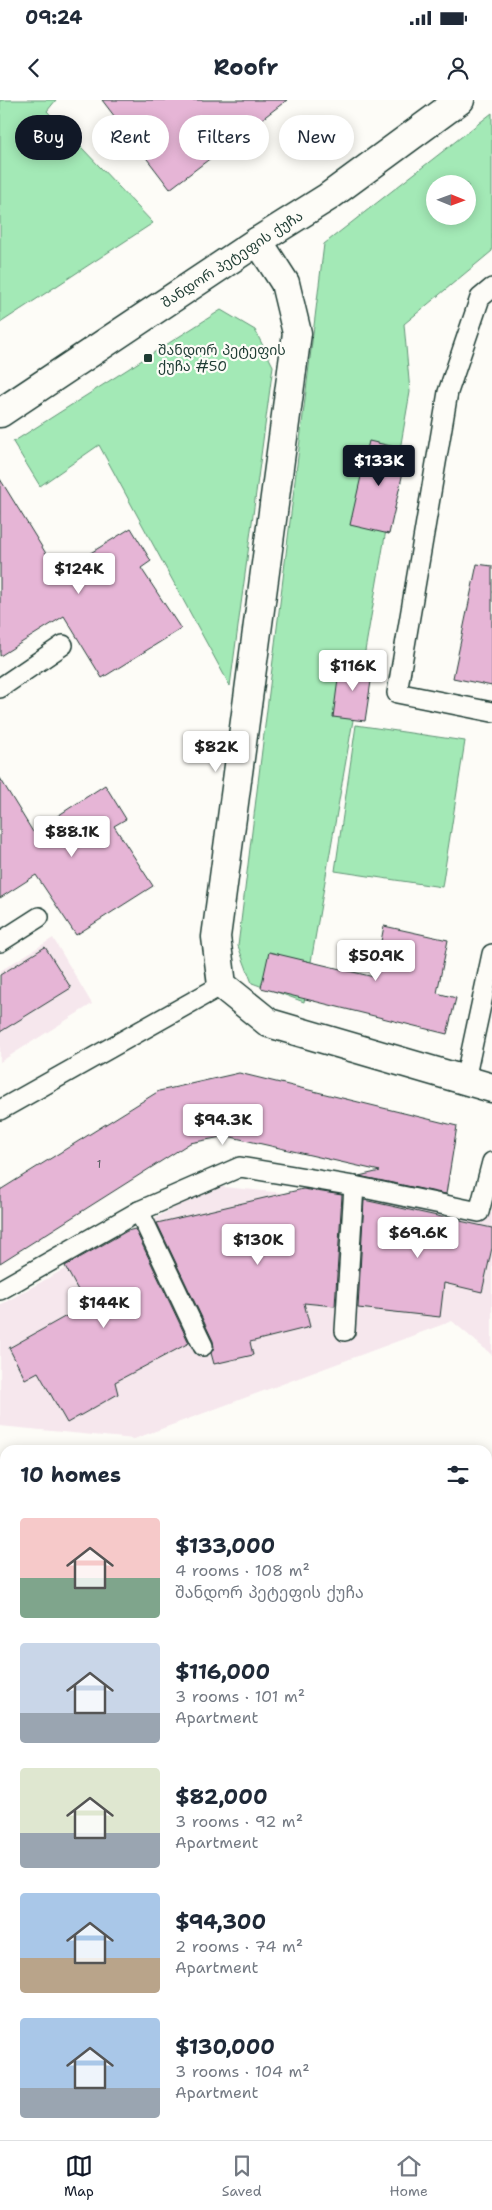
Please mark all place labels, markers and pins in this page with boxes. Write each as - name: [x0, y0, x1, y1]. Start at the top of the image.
- place label: შანდორ პეტეფის ქუჩა #50: [158, 341, 286, 375]
- marker: შანდორ პეტეფის ქუჩა #50: [142, 352, 154, 364]
- pin: $133K: [344, 444, 414, 487]
- pin: $124K: [44, 552, 114, 595]
- pin: $116K: [318, 650, 388, 692]
- pin: $82K: [186, 730, 246, 773]
- pin: $88.1K: [31, 816, 113, 858]
- pin: $50.9K: [335, 940, 417, 982]
- pin: $94.3K: [182, 1104, 264, 1146]
- pin: $69.6K: [377, 1216, 459, 1259]
- pin: $130K: [223, 1224, 293, 1266]
- pin: $144K: [69, 1286, 139, 1329]

